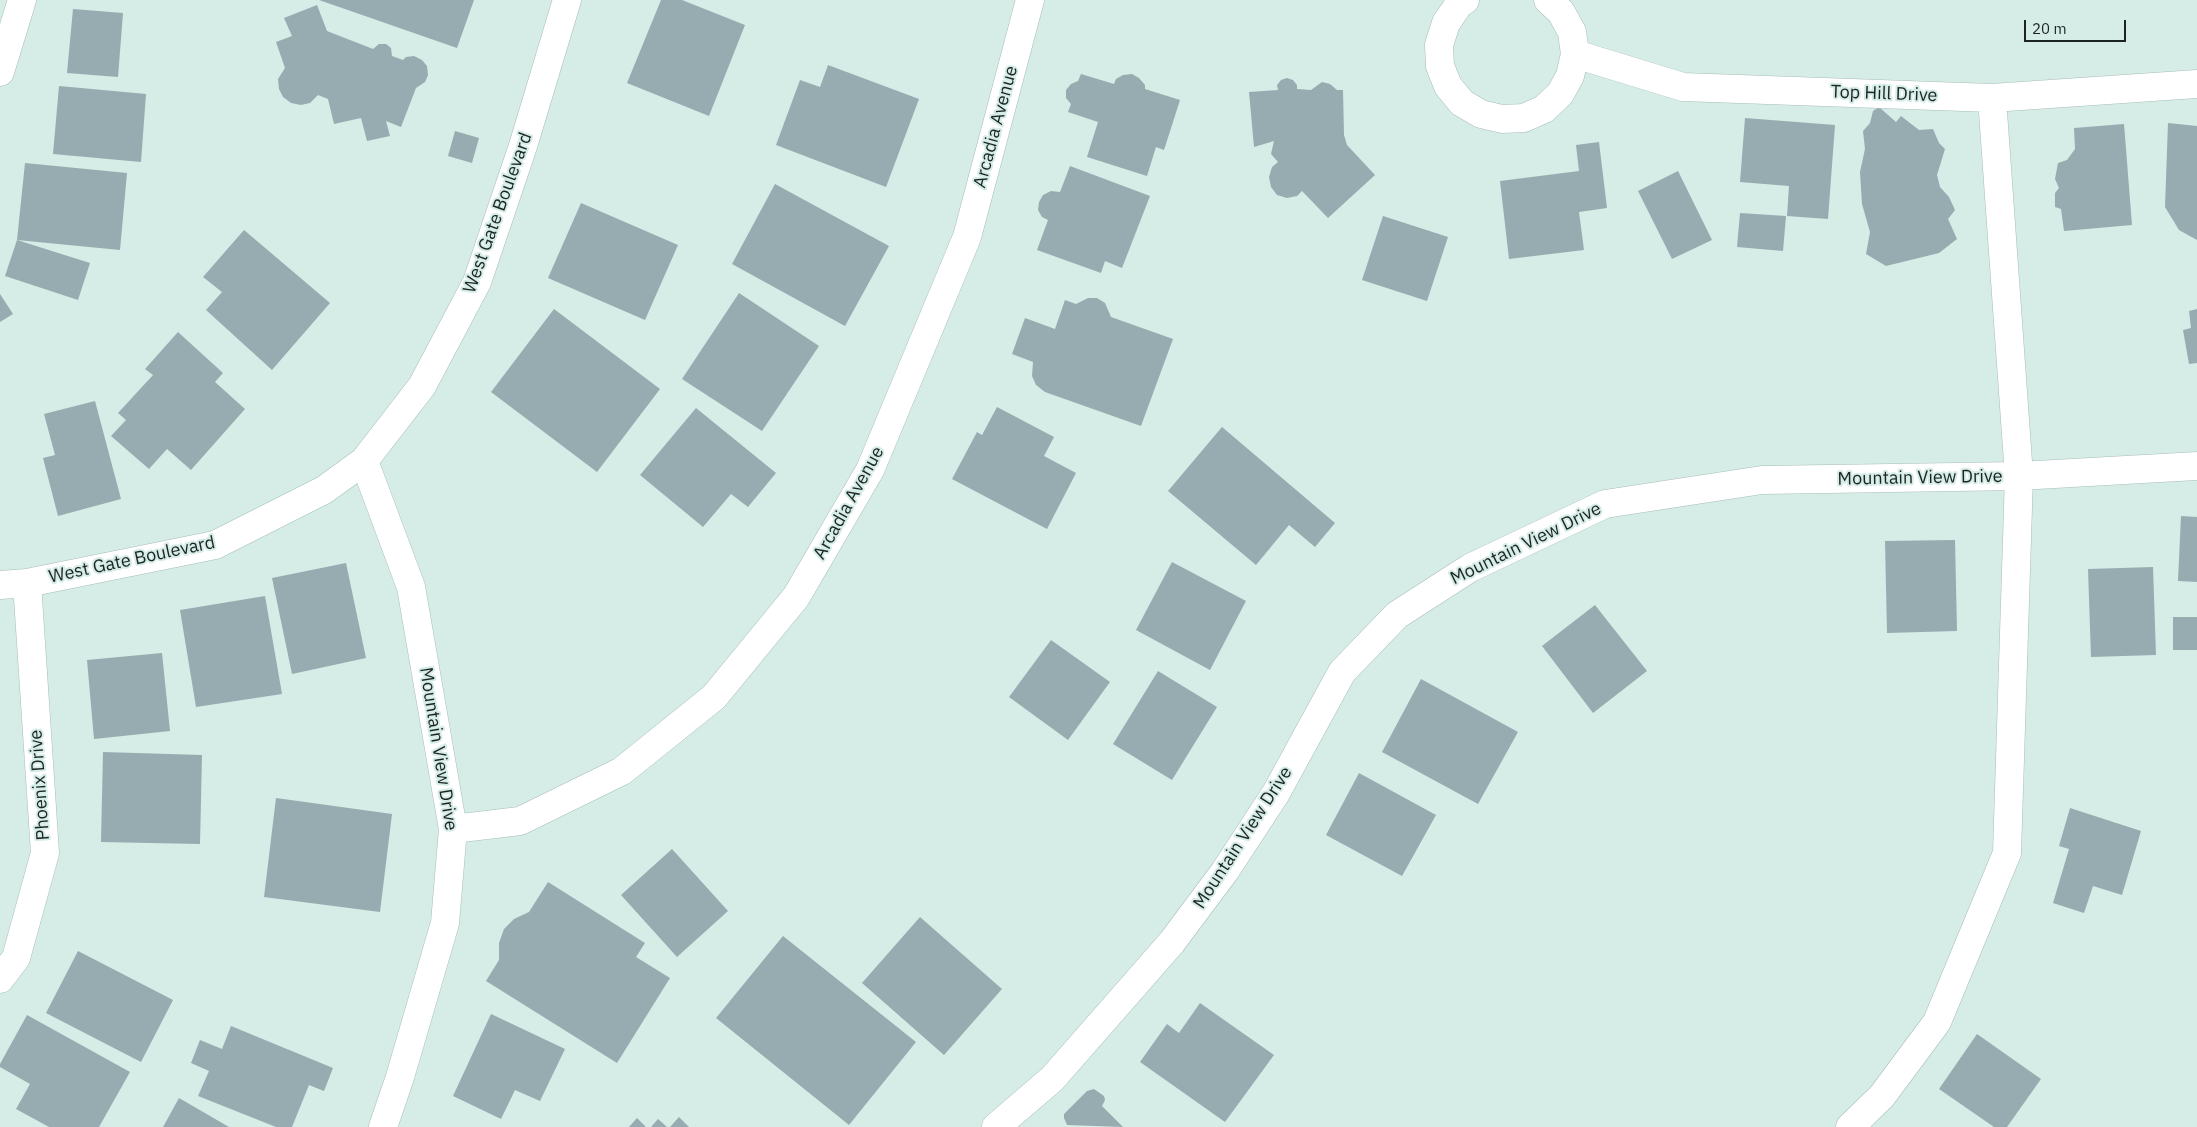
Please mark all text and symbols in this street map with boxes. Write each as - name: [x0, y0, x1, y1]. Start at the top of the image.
- scale bar: [2027, 10, 2130, 42]
- text: 20 m: [2032, 19, 2067, 38]
- street label: Arcadia Avenue: [969, 64, 1023, 190]
- street label: Top Hill Drive: [1830, 81, 1938, 107]
- street label: West Gate Boulevard: [459, 130, 537, 296]
- street label: Arcadia Avenue: [809, 443, 889, 563]
- street label: Mountain View Drive: [1837, 466, 2003, 490]
- street label: Mountain View Drive: [1447, 498, 1605, 590]
- street label: West Gate Boulevard: [47, 532, 217, 588]
- street label: Mountain View Drive: [414, 666, 462, 832]
- street label: Phoenix Drive: [25, 729, 55, 841]
- street label: Mountain View Drive: [1189, 763, 1297, 913]

